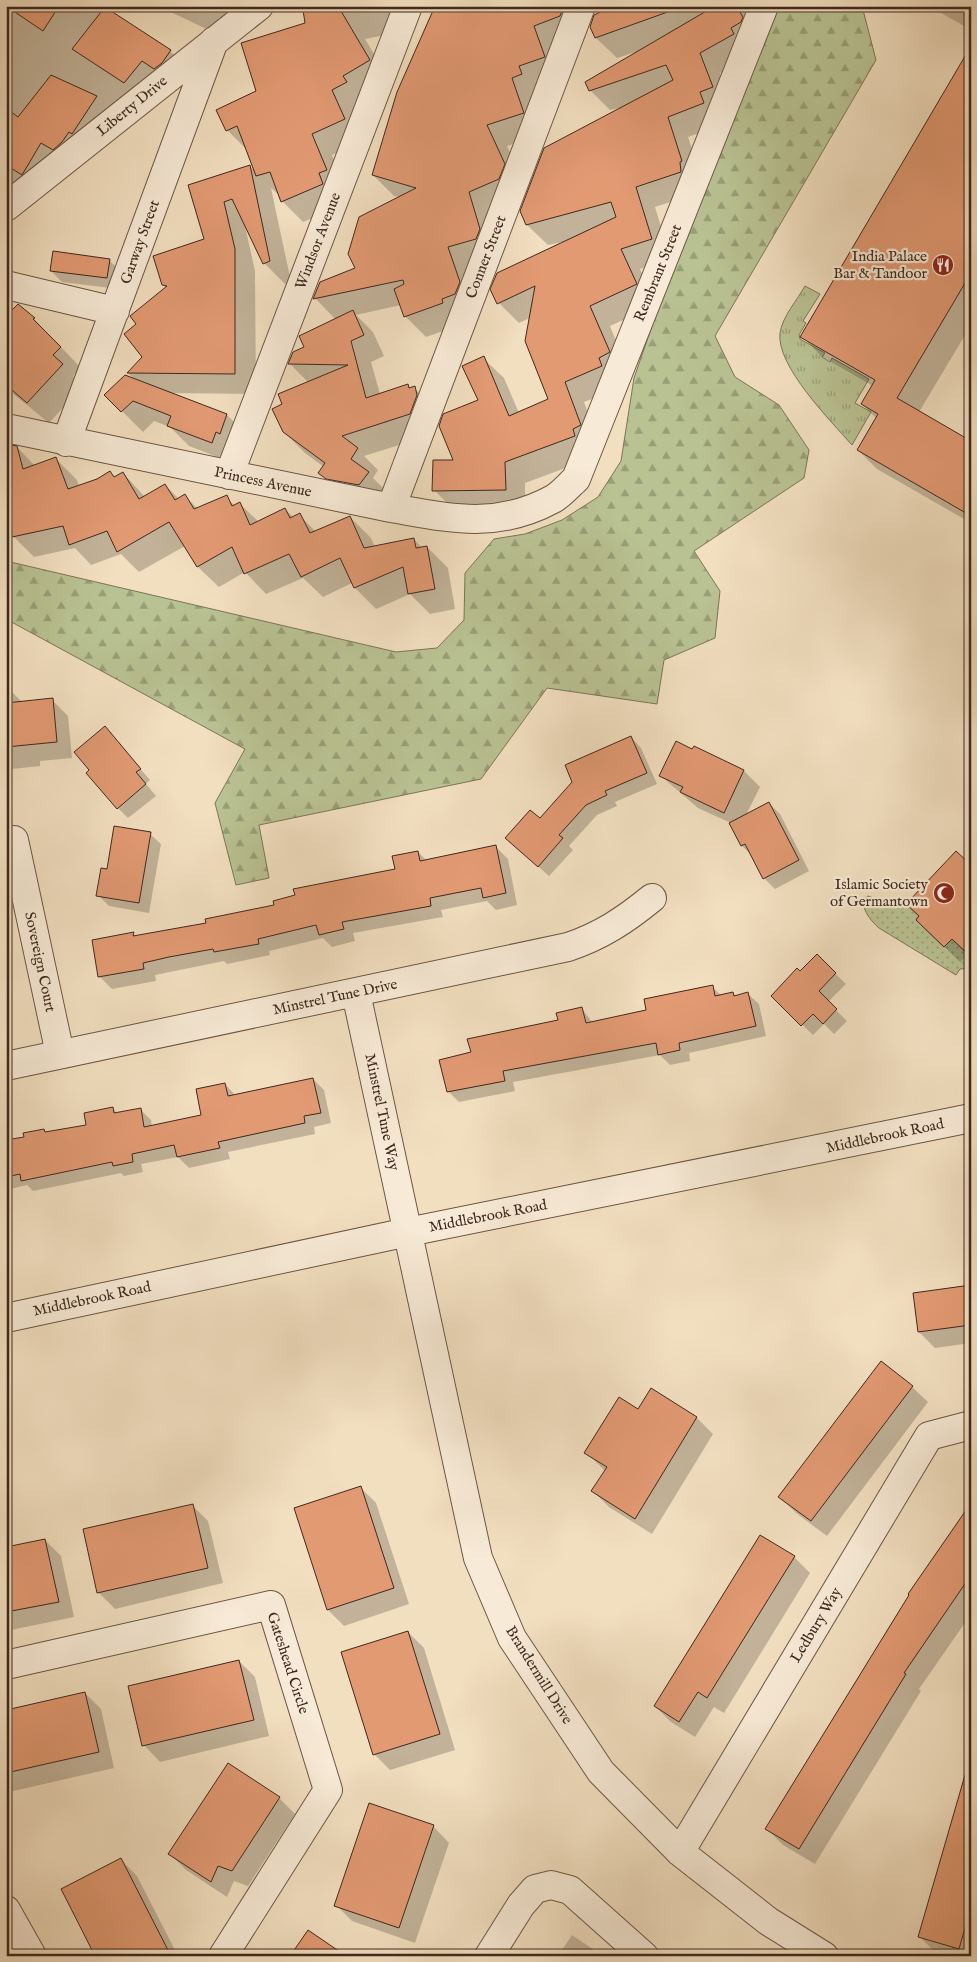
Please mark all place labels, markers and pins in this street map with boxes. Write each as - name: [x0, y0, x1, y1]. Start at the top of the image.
- place label: India Palace Bar & Tandoor: [833, 247, 927, 283]
- restaurant icon: India Palace Bar & Tandoor: [931, 253, 955, 277]
- place label: Islamic Society of Germantown: [830, 875, 929, 911]
- mosque icon: Islamic Society of Germantown: [932, 881, 956, 905]

